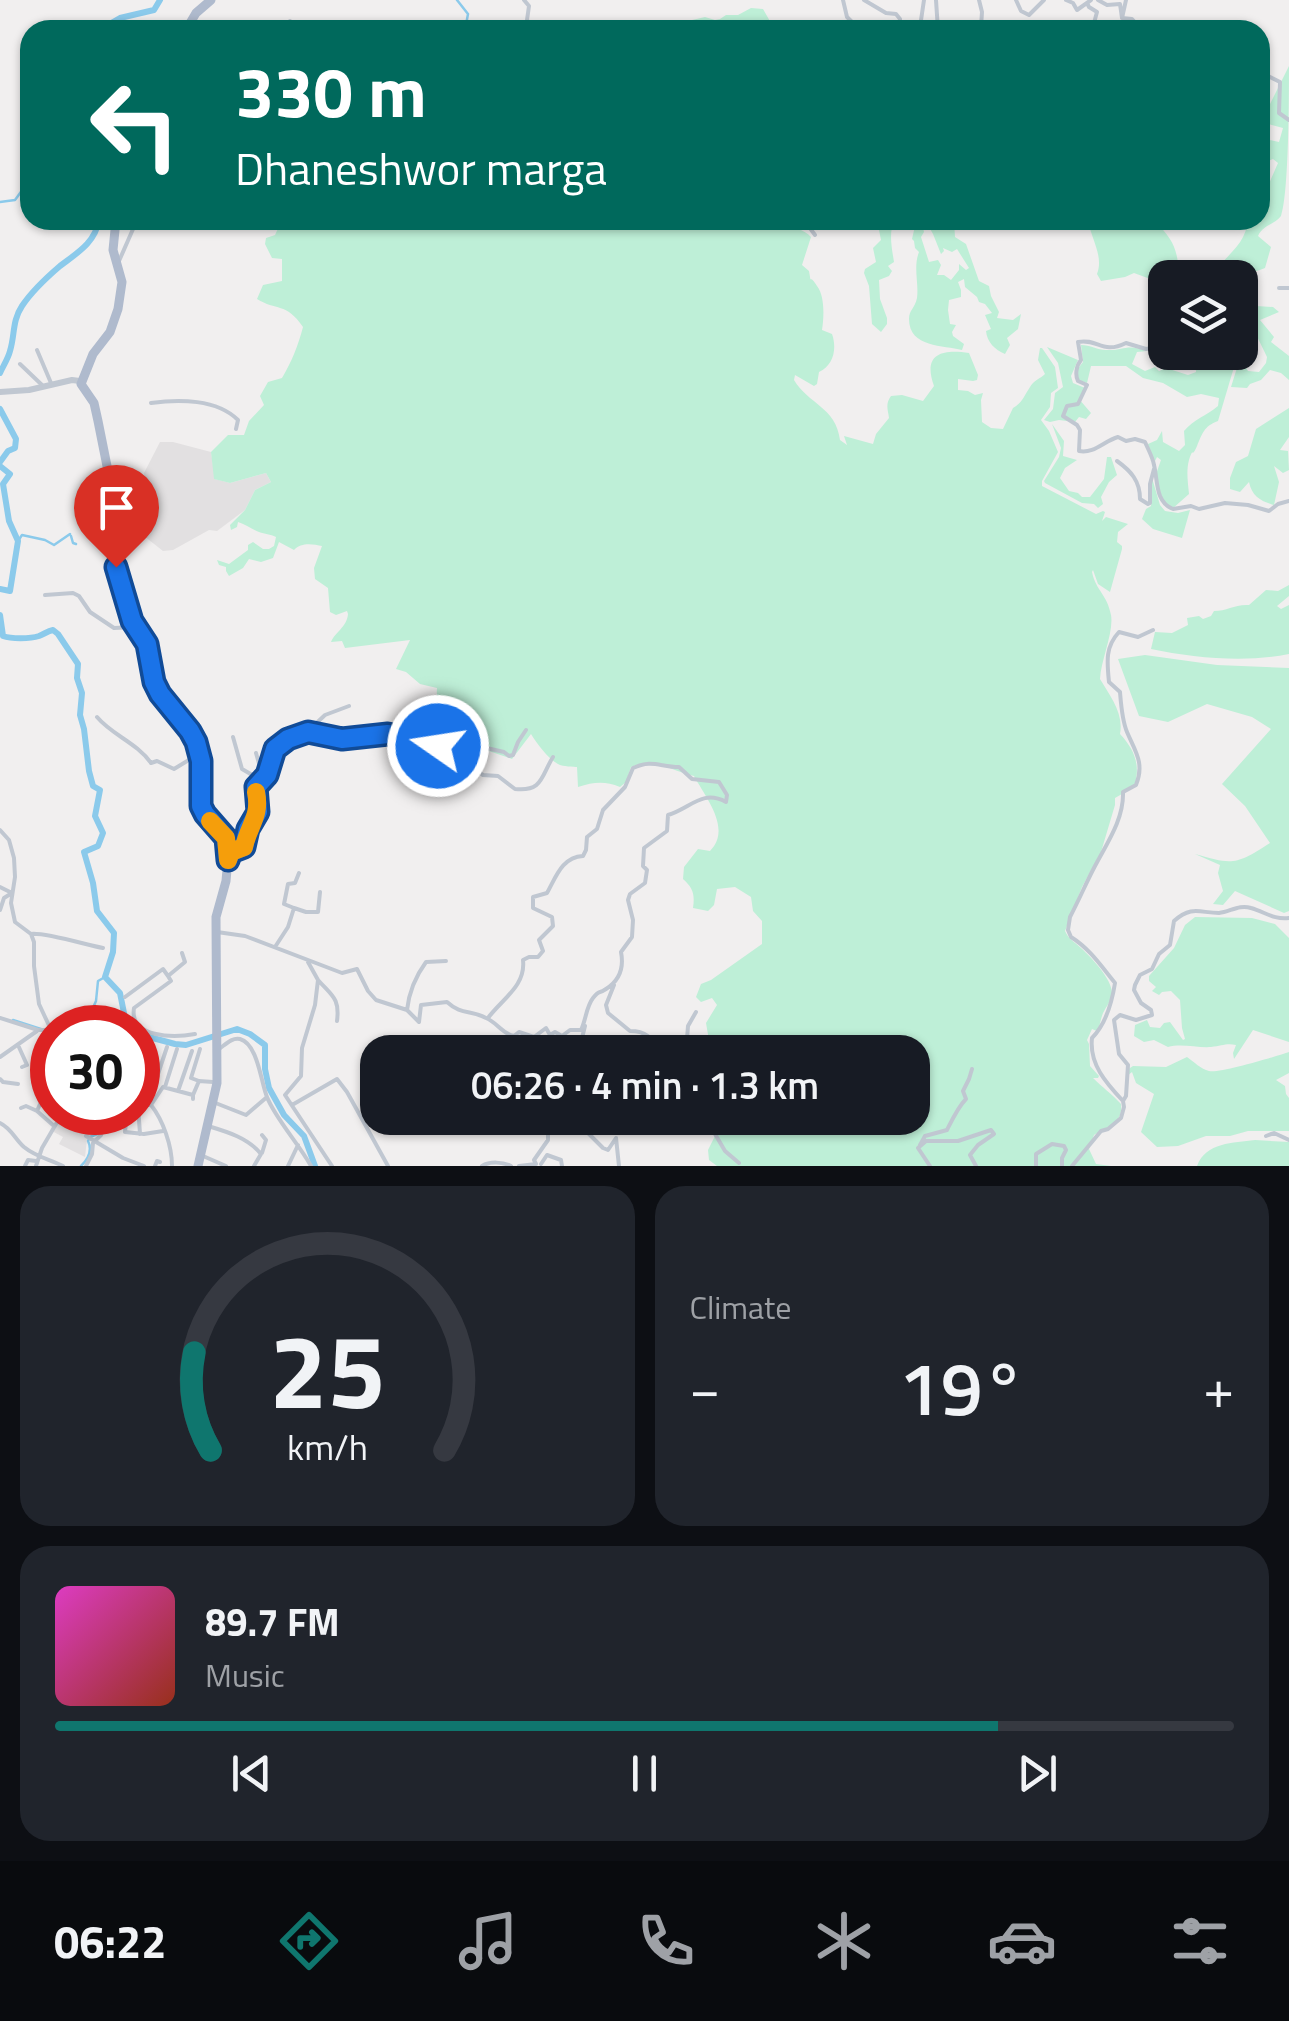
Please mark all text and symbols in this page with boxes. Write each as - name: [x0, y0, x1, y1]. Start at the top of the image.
- text: 330 m: [235, 38, 427, 144]
- icon: left: [70, 60, 200, 190]
- text: Dhaneshwor marga: [235, 134, 607, 202]
- map controls: [1148, 260, 1258, 370]
- button: layers: [1148, 260, 1258, 370]
- pin: [74, 465, 159, 568]
- icon: arrive: [89, 480, 144, 535]
- position arrow: [386, 694, 490, 798]
- speed limit sign: 30: [30, 1005, 160, 1135]
- text: 06:26 · 4 min · 1.3 km: [471, 1056, 819, 1114]
- text: Climate: [690, 1283, 791, 1331]
- text: 25: [269, 1290, 385, 1448]
- text: 19°: [899, 1330, 1025, 1444]
- text: −: [690, 1346, 720, 1429]
- text: +: [1203, 1346, 1234, 1429]
- text: km/h: [287, 1419, 368, 1474]
- text: 89.7 FM: [205, 1593, 340, 1651]
- text: Music: [205, 1651, 285, 1699]
- icon: previous: [224, 1746, 279, 1801]
- icon: pause: [617, 1746, 672, 1801]
- icon: next: [1010, 1746, 1065, 1801]
- icon: directions: [274, 1906, 344, 1976]
- icon: music: [453, 1906, 523, 1976]
- icon: phone: [631, 1906, 701, 1976]
- icon: climate: [809, 1906, 879, 1976]
- icon: car: [987, 1906, 1057, 1976]
- icon: filters: [1165, 1906, 1235, 1976]
- text: 06:22: [54, 1907, 166, 1975]

